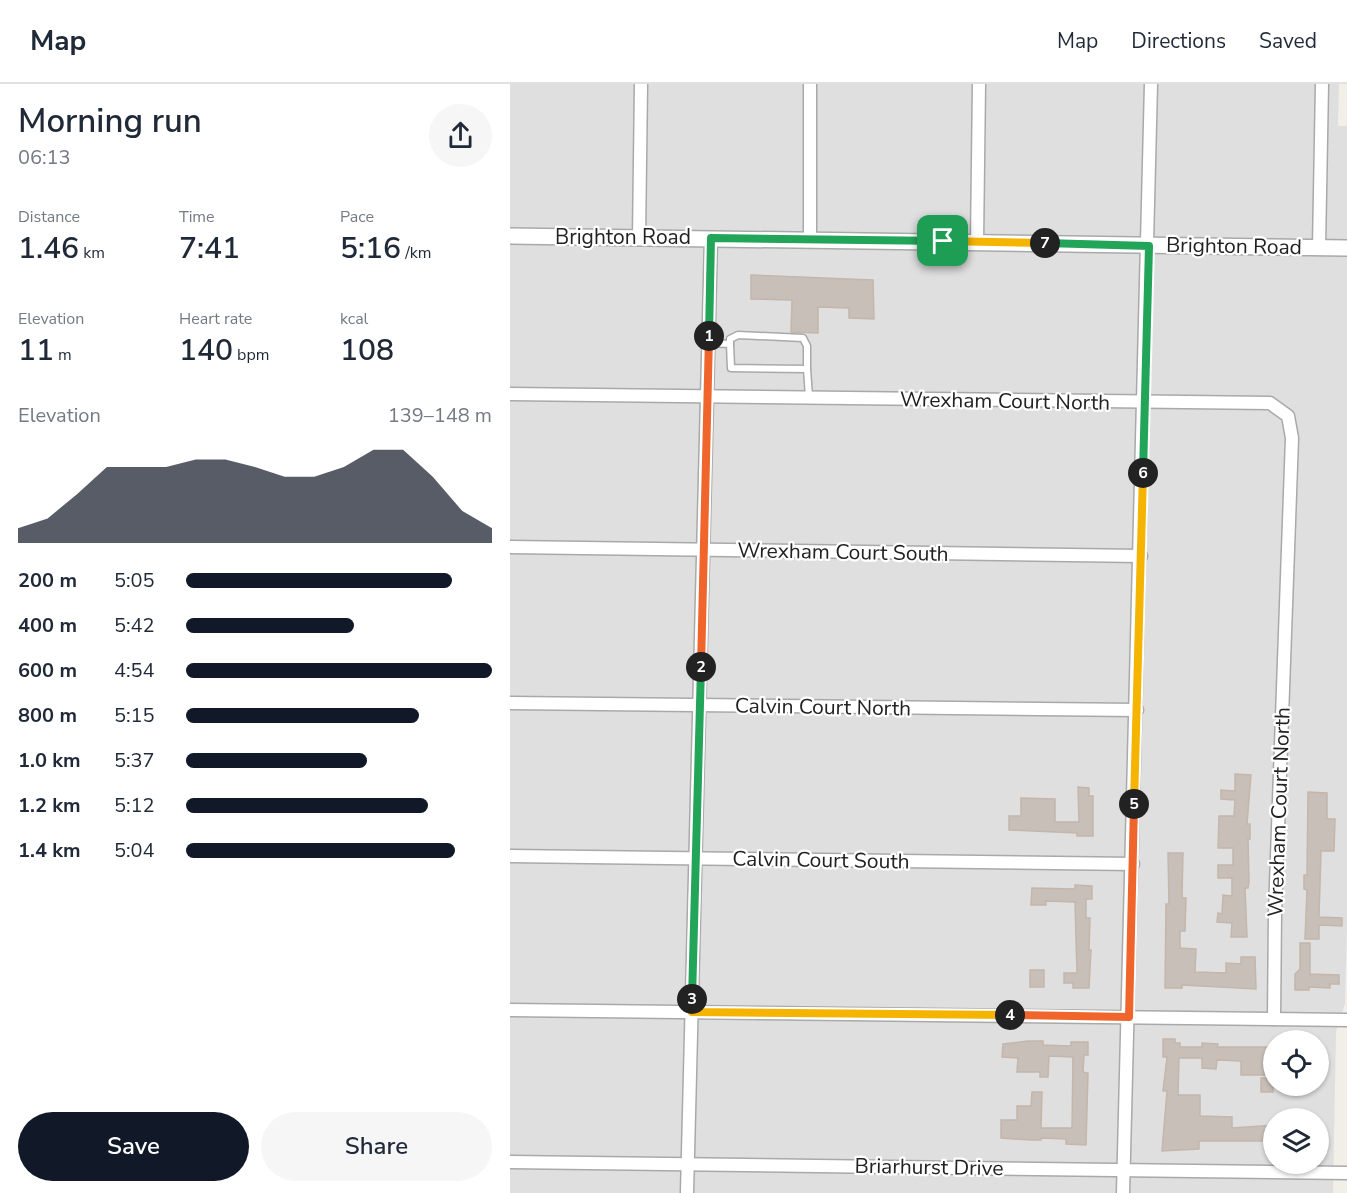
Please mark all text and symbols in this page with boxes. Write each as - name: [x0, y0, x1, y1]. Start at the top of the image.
- text: Map: [30, 22, 86, 60]
- text: Map: [1057, 27, 1098, 55]
- text: Directions: [1131, 27, 1226, 55]
- text: Saved: [1259, 27, 1317, 55]
- text: Morning run: [18, 99, 202, 144]
- button: share: [429, 104, 492, 167]
- text: 06:13: [18, 144, 71, 171]
- text: Distance: [18, 206, 80, 228]
- text: Time: [179, 206, 215, 228]
- text: Pace: [340, 206, 374, 228]
- pin: [917, 215, 968, 266]
- street label: Brighton Road: [555, 223, 691, 251]
- icon: arrive: [926, 224, 959, 257]
- text: 1.46: [18, 228, 79, 269]
- text: 7:41: [179, 228, 240, 269]
- text: 5:16: [340, 228, 401, 269]
- pin: 7: [1030, 228, 1060, 258]
- street label: Brighton Road: [1166, 231, 1302, 261]
- text: 7: [1040, 232, 1050, 254]
- text: km: [79, 242, 105, 264]
- text: /km: [401, 242, 431, 264]
- text: Elevation: [18, 308, 84, 330]
- text: Heart rate: [179, 308, 252, 330]
- text: kcal: [340, 308, 368, 330]
- pin: 1: [694, 321, 724, 351]
- text: 1: [704, 325, 714, 347]
- text: 11: [18, 330, 54, 371]
- text: 140: [179, 330, 233, 371]
- text: 108: [340, 330, 394, 371]
- text: m: [54, 344, 72, 366]
- text: bpm: [233, 344, 269, 366]
- street label: Wrexham Court North: [900, 385, 1110, 417]
- text: Elevation: [18, 402, 101, 429]
- text: 139–148 m: [388, 402, 492, 429]
- pin: 6: [1128, 458, 1158, 488]
- text: 6: [1138, 462, 1148, 484]
- street label: Wrexham Court South: [737, 536, 949, 568]
- text: 200 m: [18, 567, 77, 594]
- text: 5:05: [114, 567, 155, 594]
- text: 400 m: [18, 612, 77, 639]
- text: 5:42: [114, 612, 155, 639]
- pin: 2: [686, 652, 716, 682]
- text: 2: [696, 656, 706, 678]
- text: 600 m: [18, 657, 77, 684]
- text: 4:54: [114, 657, 155, 684]
- street label: Calvin Court North: [735, 691, 911, 723]
- text: 800 m: [18, 702, 77, 729]
- text: 5:15: [114, 702, 155, 729]
- street label: Wrexham Court North: [1261, 707, 1297, 917]
- text: 1.0 km: [18, 747, 81, 774]
- text: 5:37: [114, 747, 155, 774]
- pin: 5: [1119, 789, 1149, 819]
- text: 1.2 km: [18, 792, 81, 819]
- text: 5:12: [114, 792, 155, 819]
- text: 5: [1129, 793, 1139, 815]
- text: 1.4 km: [18, 837, 81, 864]
- text: 5:04: [114, 837, 155, 864]
- street label: Calvin Court South: [732, 844, 910, 876]
- pin: 3: [677, 984, 707, 1014]
- text: 3: [687, 988, 697, 1010]
- pin: 4: [995, 1000, 1025, 1030]
- text: 4: [1005, 1004, 1015, 1026]
- map controls: [1263, 1030, 1329, 1174]
- button: locate: [1263, 1030, 1329, 1096]
- button: layers: [1263, 1108, 1329, 1174]
- button: Save: [18, 1112, 249, 1181]
- button: Share: [261, 1112, 492, 1181]
- street label: Briarhurst Drive: [854, 1152, 1004, 1182]

